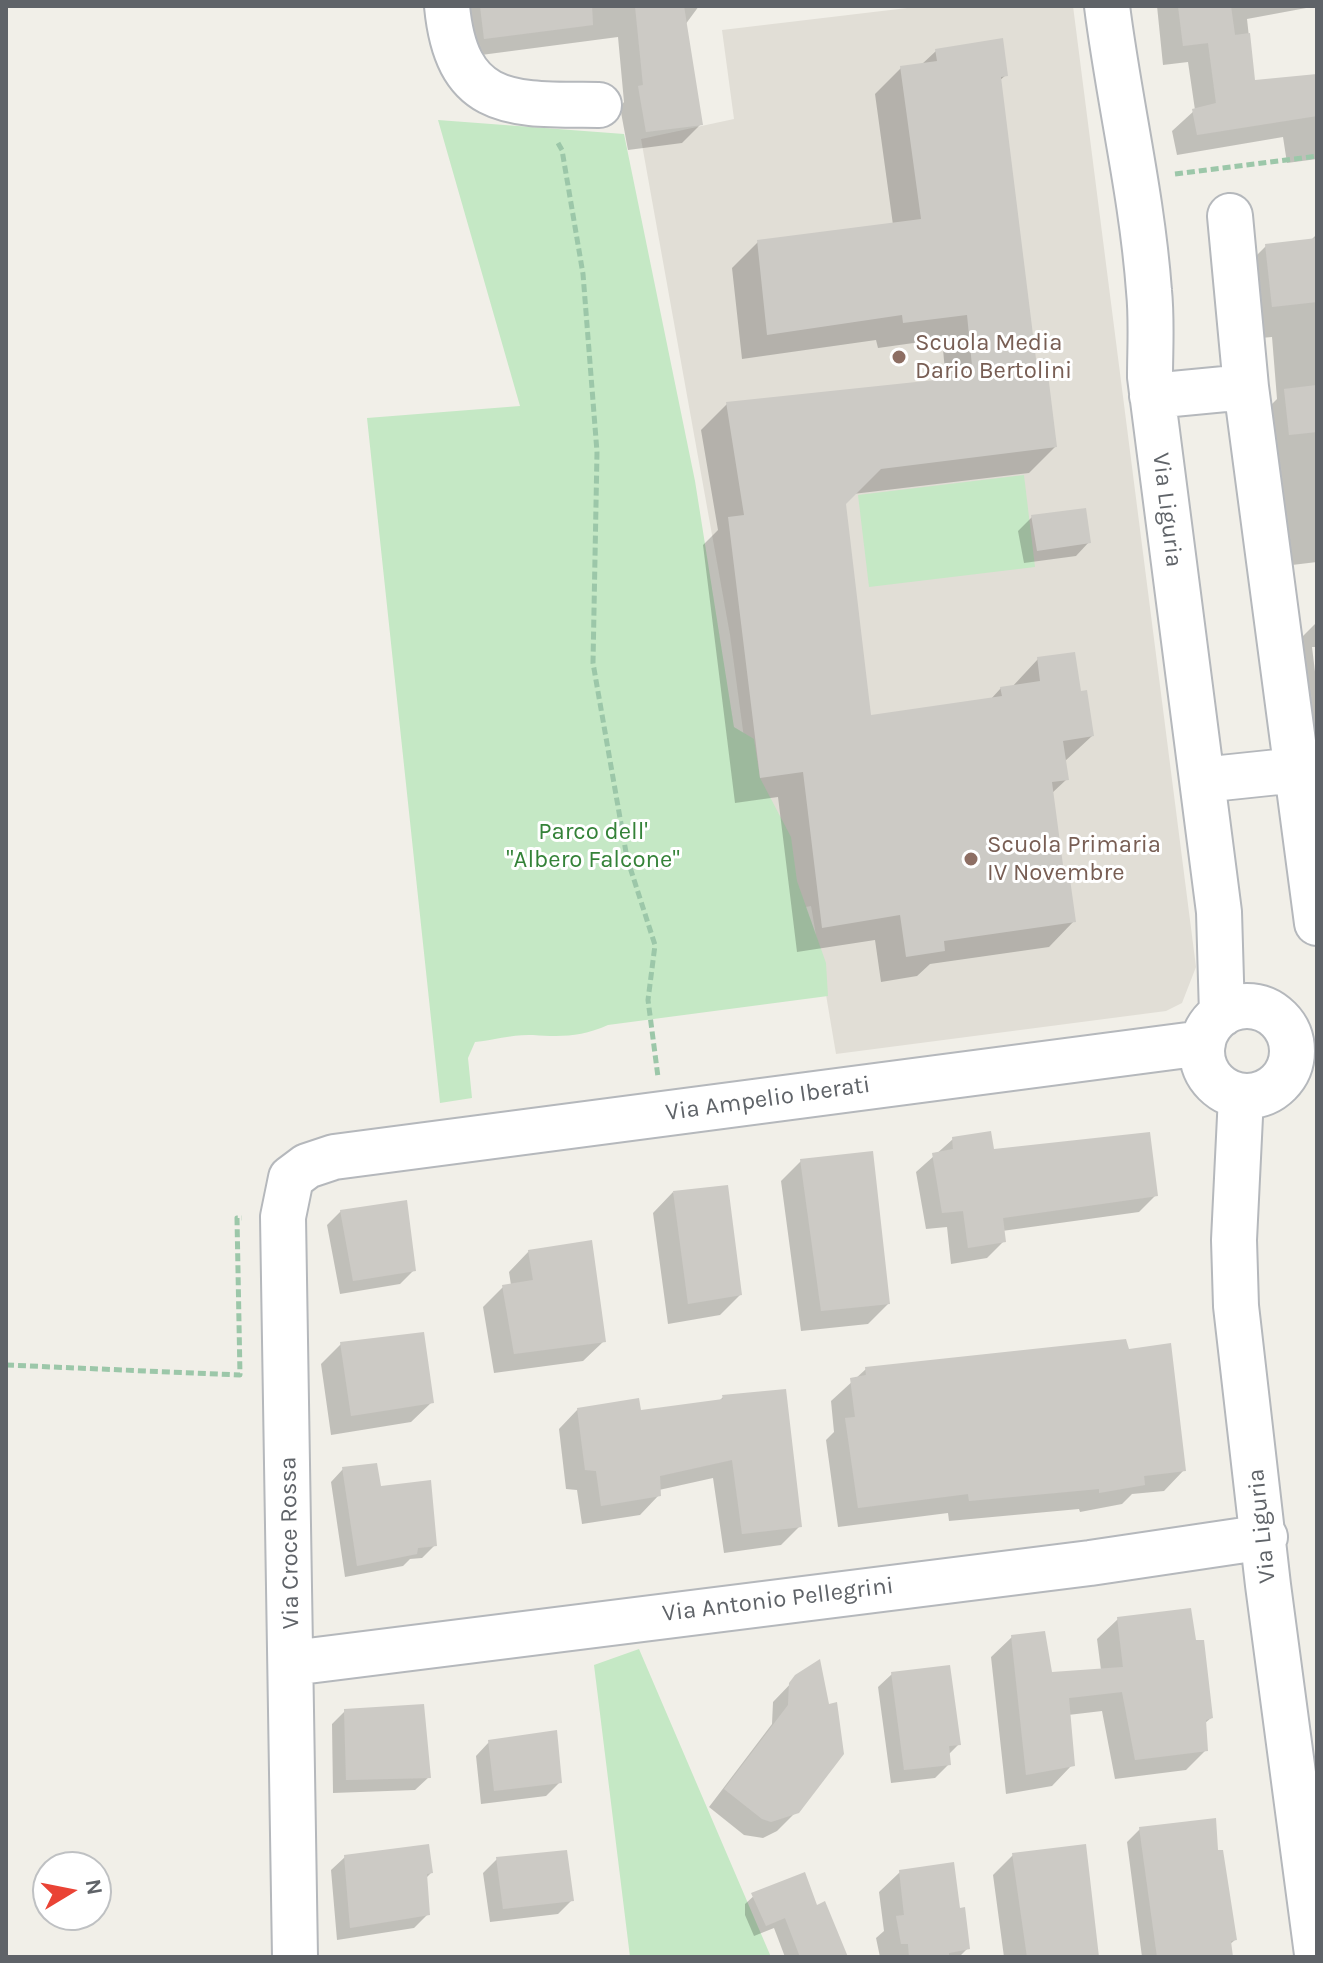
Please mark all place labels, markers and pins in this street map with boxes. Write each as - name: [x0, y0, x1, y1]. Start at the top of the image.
- place label: Scuola Media Dario Bertolini: [915, 329, 1072, 385]
- marker: Scuola Media Dario Bertolini: [890, 348, 908, 366]
- place label: Scuola Primaria IV Novembre: [987, 831, 1161, 887]
- marker: Scuola Primaria IV Novembre: [962, 850, 980, 868]

